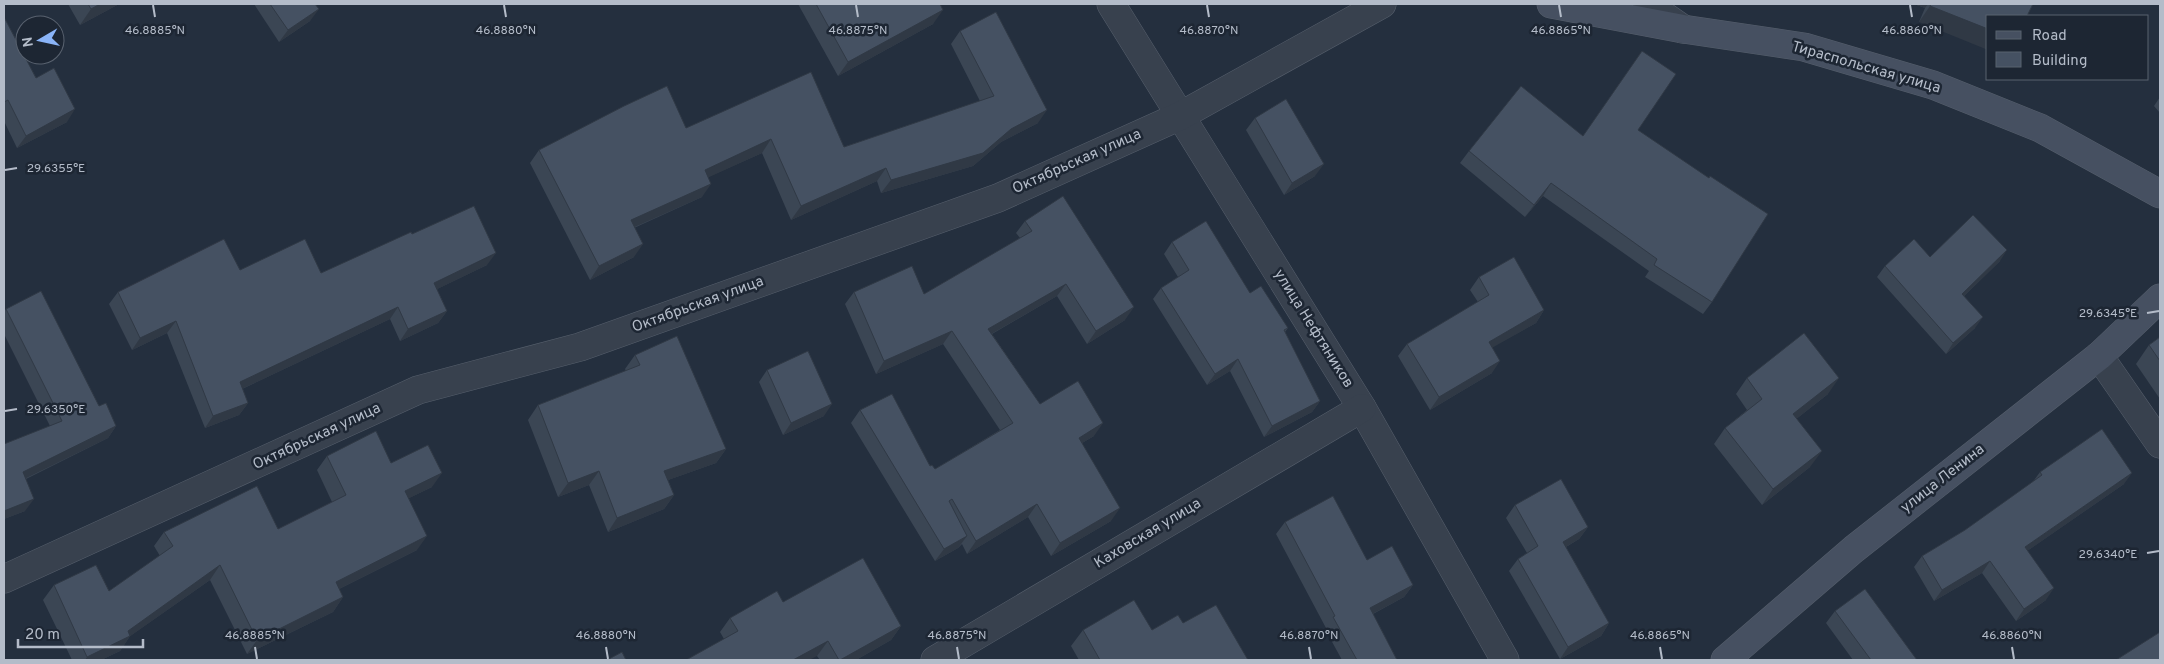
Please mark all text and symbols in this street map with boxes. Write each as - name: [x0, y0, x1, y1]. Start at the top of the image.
- north arrow: [15, 15, 65, 65]
- legend: [1986, 15, 2149, 80]
- text: 46.8885°N: [125, 23, 185, 39]
- text: 46.8880°N: [476, 23, 536, 39]
- text: 46.8875°N: [829, 23, 887, 39]
- text: 46.8870°N: [1180, 23, 1238, 39]
- text: 46.8865°N: [1531, 23, 1591, 39]
- text: 46.8860°N: [1882, 23, 1942, 39]
- text: Road: [2032, 27, 2067, 46]
- text: N: [19, 35, 38, 48]
- street label: Тираспольская улица: [1789, 38, 1943, 98]
- text: Building: [2032, 52, 2087, 71]
- street label: Октябрьская улица: [1010, 125, 1144, 199]
- text: 29.6355°E: [27, 161, 85, 177]
- street label: улица Нефтяников: [1269, 266, 1357, 392]
- street label: Октябрьская улица: [629, 272, 767, 338]
- text: 29.6345°E: [2079, 306, 2137, 322]
- street label: Октябрьская улица: [250, 399, 384, 475]
- text: 29.6350°E: [27, 402, 85, 418]
- street label: улица Ленина: [1897, 440, 1989, 518]
- street label: Каховская улица: [1091, 495, 1205, 573]
- text: 29.6340°E: [2079, 547, 2137, 563]
- scale bar: [18, 616, 142, 648]
- text: 20 m: [25, 626, 60, 645]
- text: 46.8885°N: [225, 628, 285, 644]
- text: 46.8880°N: [576, 628, 636, 644]
- text: 46.8875°N: [928, 628, 986, 644]
- text: 46.8870°N: [1280, 628, 1338, 644]
- text: 46.8865°N: [1630, 628, 1690, 644]
- text: 46.8860°N: [1982, 628, 2042, 644]

